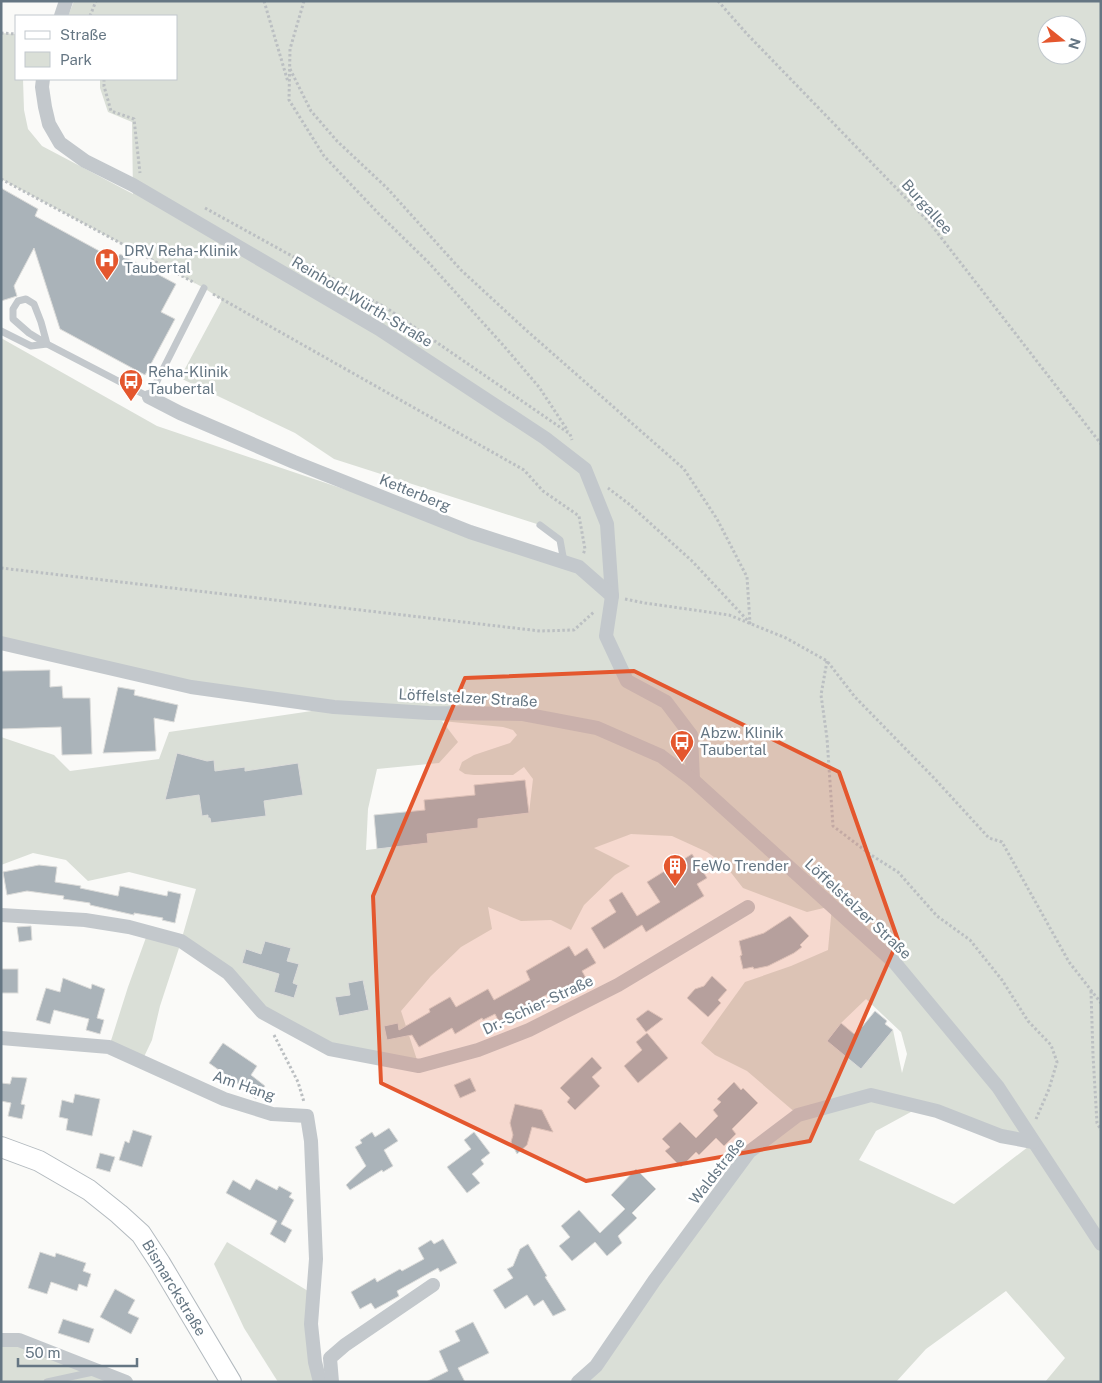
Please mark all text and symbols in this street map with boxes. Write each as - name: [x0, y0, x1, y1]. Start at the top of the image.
- legend: [15, 15, 178, 80]
- north arrow: [1037, 15, 1087, 65]
- text: Straße: [60, 26, 107, 43]
- text: N: [1065, 36, 1084, 51]
- text: Park: [60, 51, 92, 68]
- street label: Burgallee: [899, 176, 956, 237]
- place label: DRV Reha-Klinik Taubertal: [124, 242, 238, 276]
- hospital icon: DRV Reha-Klinik Taubertal: [94, 247, 120, 281]
- street label: Reinhold-Würth-Straße: [289, 253, 436, 350]
- place label: Reha-Klinik Taubertal: [148, 363, 228, 397]
- bus stop icon: Reha-Klinik Taubertal: [118, 368, 144, 402]
- street label: Ketterberg: [377, 471, 453, 515]
- street label: Löffelstelzer Straße: [398, 685, 538, 710]
- place label: Abzw. Klinik Taubertal: [700, 724, 784, 758]
- bus stop icon: Abzw. Klinik Taubertal: [669, 729, 695, 763]
- building icon: FeWo Trender: [662, 853, 688, 887]
- street label: Löffelstelzer Straße: [802, 855, 915, 962]
- place label: FeWo Trender: [692, 857, 789, 874]
- street label: Dr.-Schier-Straße: [480, 971, 596, 1038]
- street label: Am Hang: [211, 1067, 278, 1104]
- street label: Waldstraße: [685, 1134, 748, 1207]
- street label: Bismarckstraße: [139, 1237, 210, 1339]
- scale bar: [18, 1336, 136, 1368]
- text: 50 m: [25, 1344, 60, 1361]

